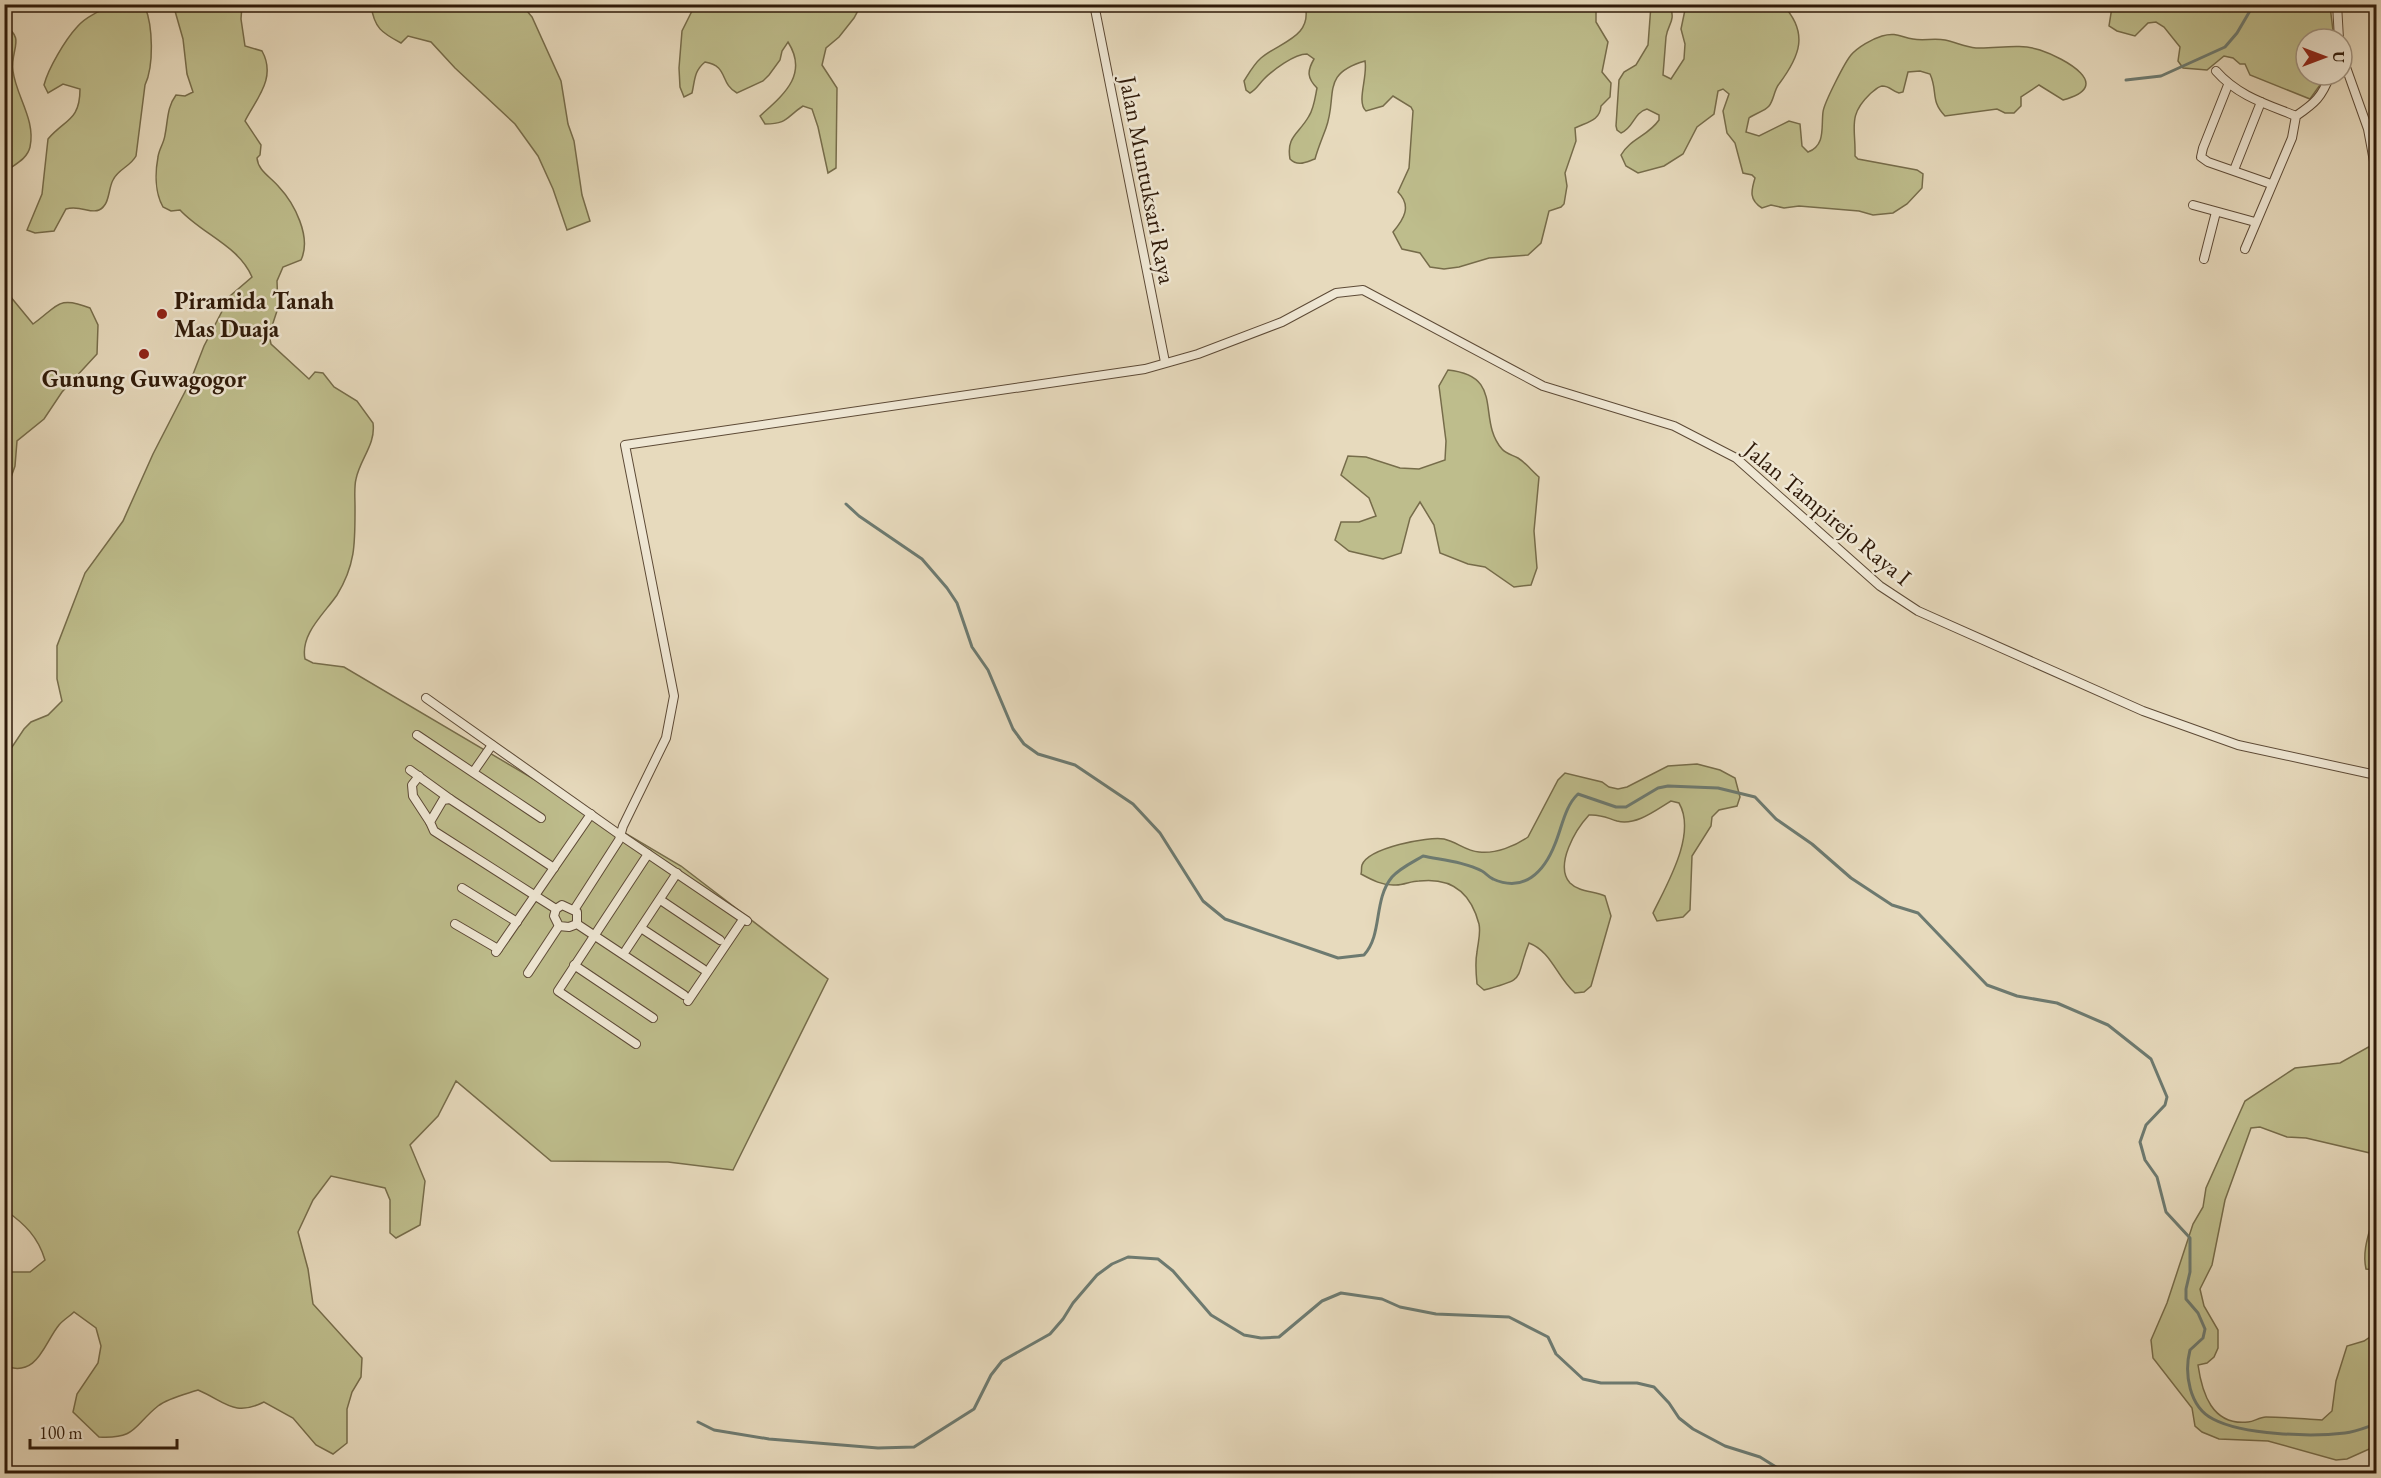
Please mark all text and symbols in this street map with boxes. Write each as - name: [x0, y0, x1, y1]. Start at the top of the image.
- north arrow: [2294, 27, 2354, 87]
- text: U: [2328, 51, 2349, 63]
- street label: Jalan Muntuksari Raya: [1112, 71, 1183, 287]
- place label: Piramida Tanah Mas Duaja: [174, 285, 335, 345]
- marker: Piramida Tanah Mas Duaja: [155, 307, 169, 321]
- marker: Gunung Guwagogor: [137, 347, 151, 361]
- place label: Gunung Guwagogor: [42, 363, 246, 395]
- street label: Jalan Tampirejo Raya I: [1736, 433, 1918, 592]
- scale bar: [30, 1412, 177, 1450]
- text: 100 m: [39, 1421, 83, 1444]

